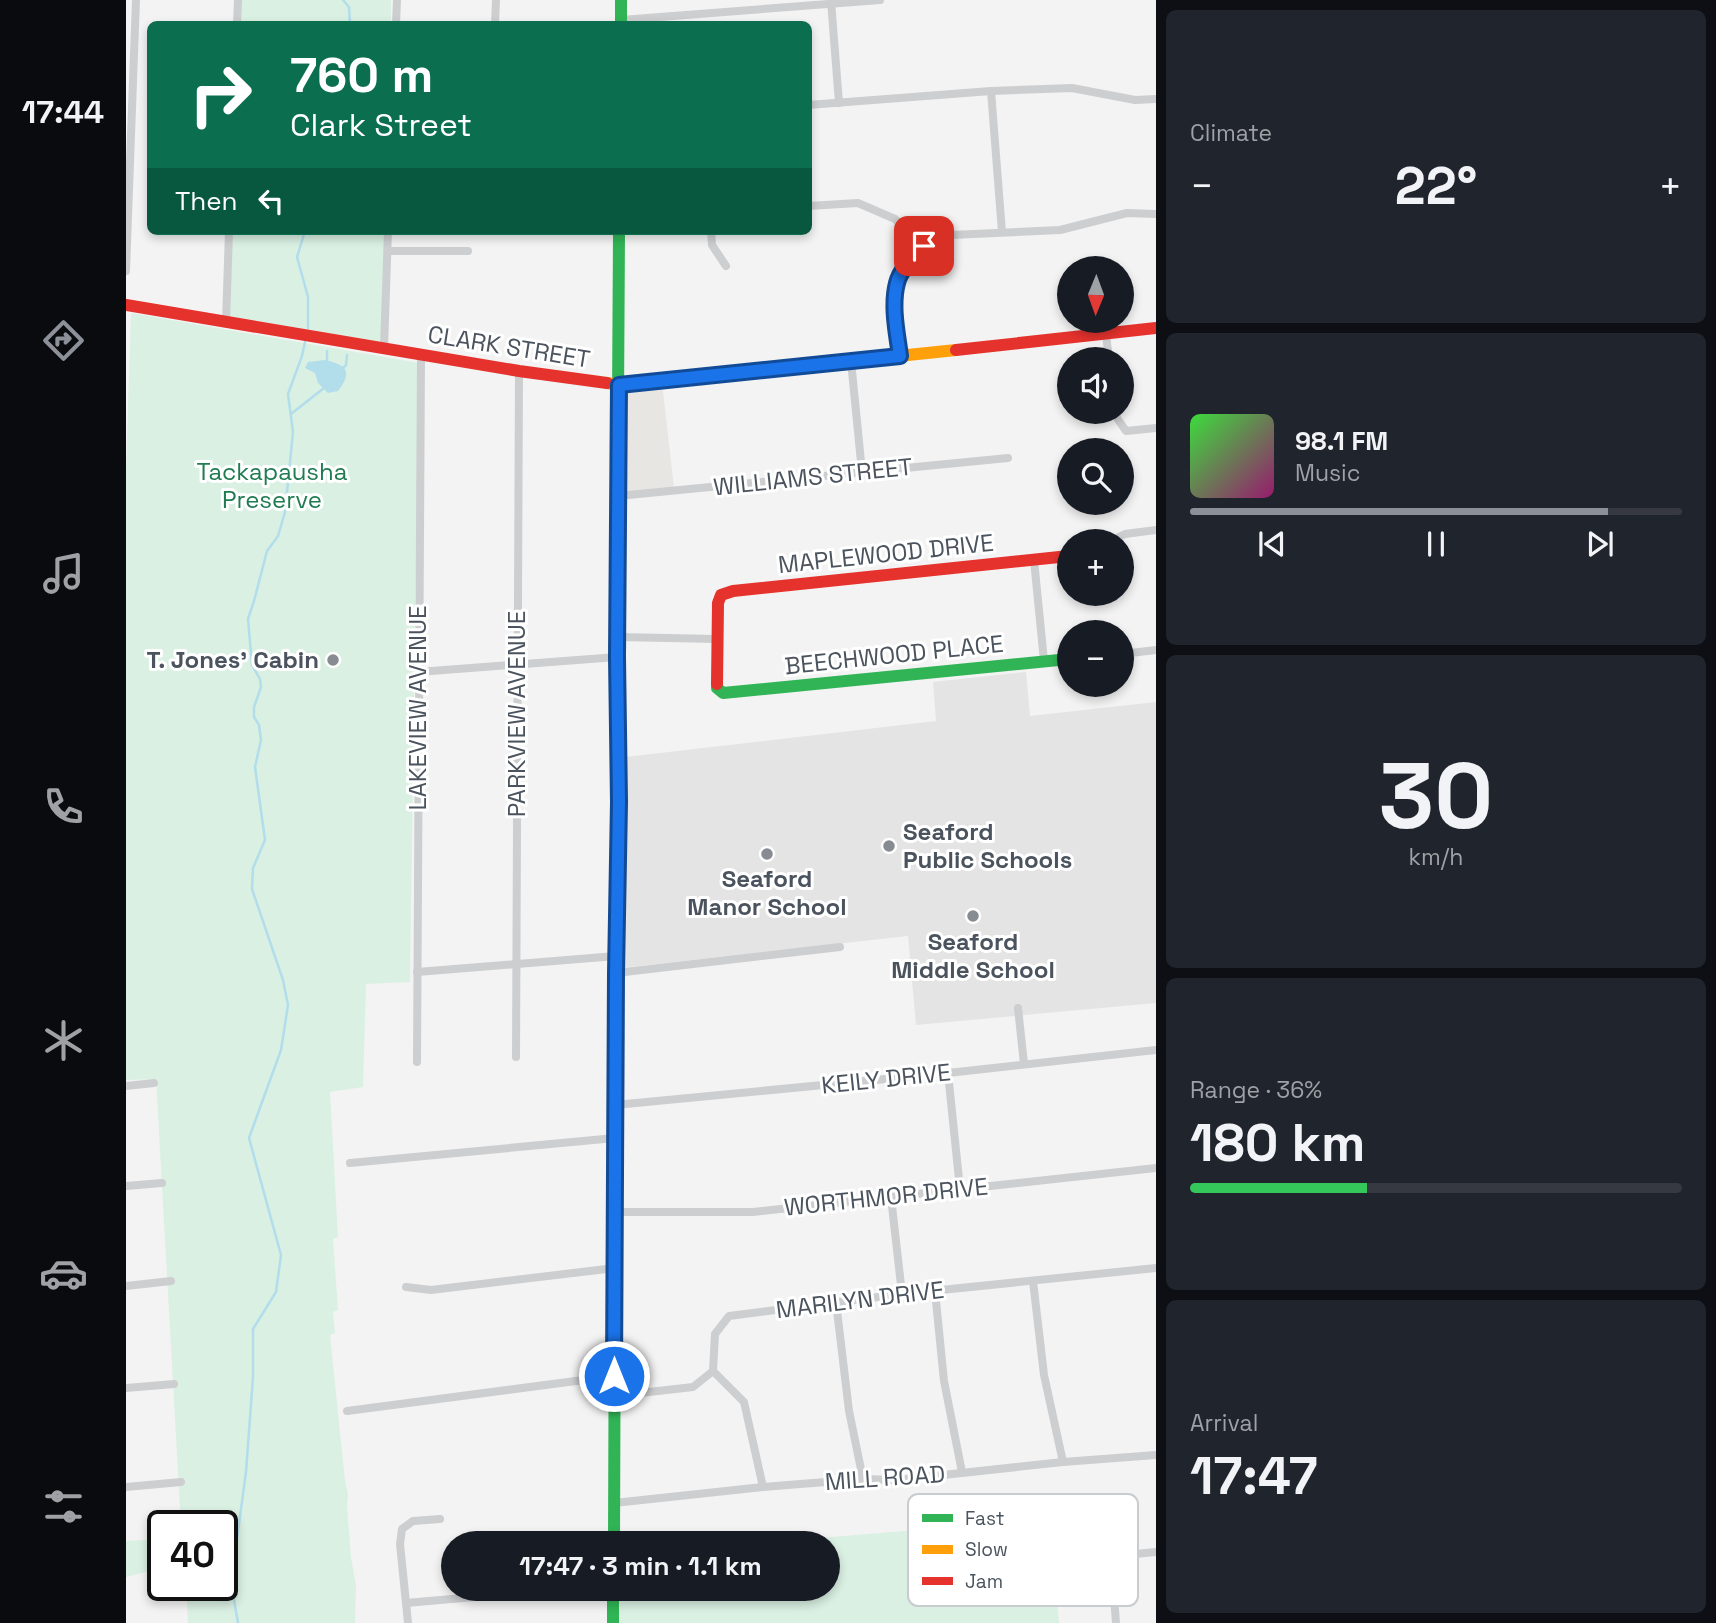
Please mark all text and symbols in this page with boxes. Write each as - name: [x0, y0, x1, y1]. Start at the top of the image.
- text: 760 m: [290, 44, 433, 106]
- icon: right: [175, 49, 266, 140]
- text: 17:44: [22, 92, 104, 132]
- text: Clark Street: [290, 105, 472, 145]
- text: Climate: [1190, 118, 1272, 148]
- text: 22°: [1395, 153, 1477, 219]
- text: −: [1190, 162, 1214, 210]
- text: +: [1658, 162, 1682, 210]
- icon: left: [252, 182, 290, 220]
- text: Then: [175, 184, 238, 218]
- pin: [894, 216, 954, 276]
- icon: arrive: [905, 227, 943, 265]
- north arrow: [1057, 256, 1134, 332]
- map controls: [1057, 256, 1134, 697]
- icon: directions: [39, 316, 88, 365]
- street label: CLARK STREET: [426, 318, 592, 375]
- button: sound: [1057, 347, 1134, 424]
- text: 98.1 FM: [1295, 424, 1388, 458]
- button: search: [1057, 438, 1134, 515]
- street label: WILLIAMS STREET: [712, 451, 914, 502]
- park label: Tackapausha Preserve: [196, 456, 348, 515]
- text: Music: [1295, 458, 1360, 488]
- icon: previous: [1253, 525, 1291, 563]
- icon: pause: [1417, 525, 1455, 563]
- icon: next: [1581, 525, 1619, 563]
- street label: MAPLEWOOD DRIVE: [777, 527, 995, 580]
- button: +: [1057, 529, 1134, 606]
- icon: music: [39, 549, 88, 598]
- street label: LAKEVIEW AVENUE: [402, 606, 433, 810]
- street label: PARKVIEW AVENUE: [501, 611, 532, 817]
- button: −: [1057, 620, 1134, 697]
- street label: BEECHWOOD PLACE: [783, 628, 1005, 681]
- place label: T. Jones' Cabin: [146, 644, 319, 675]
- marker: T. Jones' Cabin: [325, 652, 341, 668]
- text: 30: [1379, 738, 1493, 855]
- icon: phone: [39, 782, 88, 831]
- place label: Seaford Public Schools: [903, 816, 1072, 875]
- marker: Seaford Public Schools: [881, 838, 897, 854]
- text: km/h: [1409, 842, 1463, 872]
- marker: Seaford Manor School: [759, 846, 775, 862]
- place label: Seaford Manor School: [687, 863, 847, 922]
- marker: Seaford Middle School: [965, 908, 981, 924]
- place label: Seaford Middle School: [891, 926, 1055, 985]
- icon: climate: [39, 1016, 88, 1065]
- street label: KEILY DRIVE: [820, 1056, 952, 1101]
- text: Range · 36%: [1190, 1075, 1322, 1105]
- text: 180 km: [1190, 1110, 1365, 1176]
- street label: WORTHMOR DRIVE: [782, 1170, 990, 1223]
- icon: car: [39, 1249, 88, 1298]
- street label: MARILYN DRIVE: [774, 1274, 946, 1325]
- position arrow: [577, 1339, 651, 1413]
- text: Arrival: [1190, 1408, 1258, 1438]
- text: 17:47: [1190, 1443, 1318, 1509]
- street label: MILL ROAD: [824, 1458, 946, 1497]
- icon: filters: [39, 1482, 88, 1531]
- legend: [908, 1494, 1138, 1606]
- text: Fast: [965, 1506, 1005, 1531]
- speed limit sign: 40: [147, 1510, 238, 1601]
- text: Slow: [965, 1537, 1008, 1562]
- text: 17:47 · 3 min · 1.1 km: [519, 1549, 762, 1583]
- text: Jam: [965, 1569, 1003, 1594]

